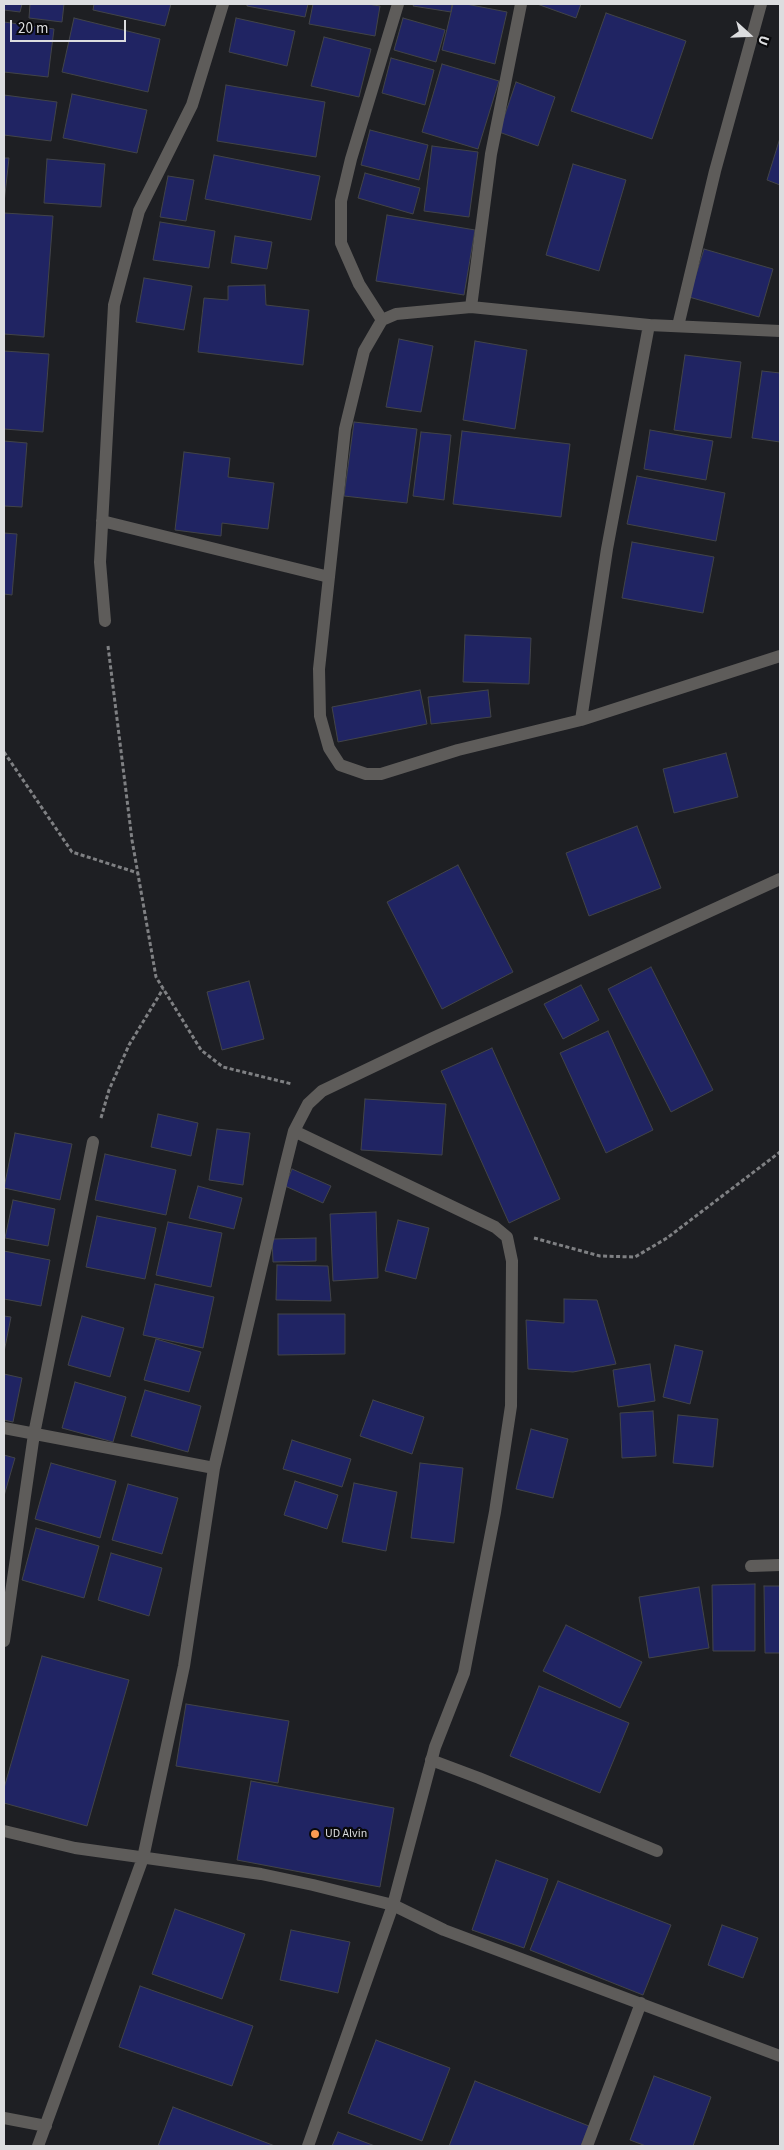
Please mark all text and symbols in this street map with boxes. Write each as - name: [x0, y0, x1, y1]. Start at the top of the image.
- scale bar: [12, 10, 129, 42]
- north arrow: [724, 10, 774, 60]
- text: 20 m: [18, 18, 48, 39]
- text: U: [752, 32, 774, 48]
- place label: UD Alvin: [325, 1827, 367, 1841]
- marker: UD Alvin: [309, 1828, 321, 1840]

